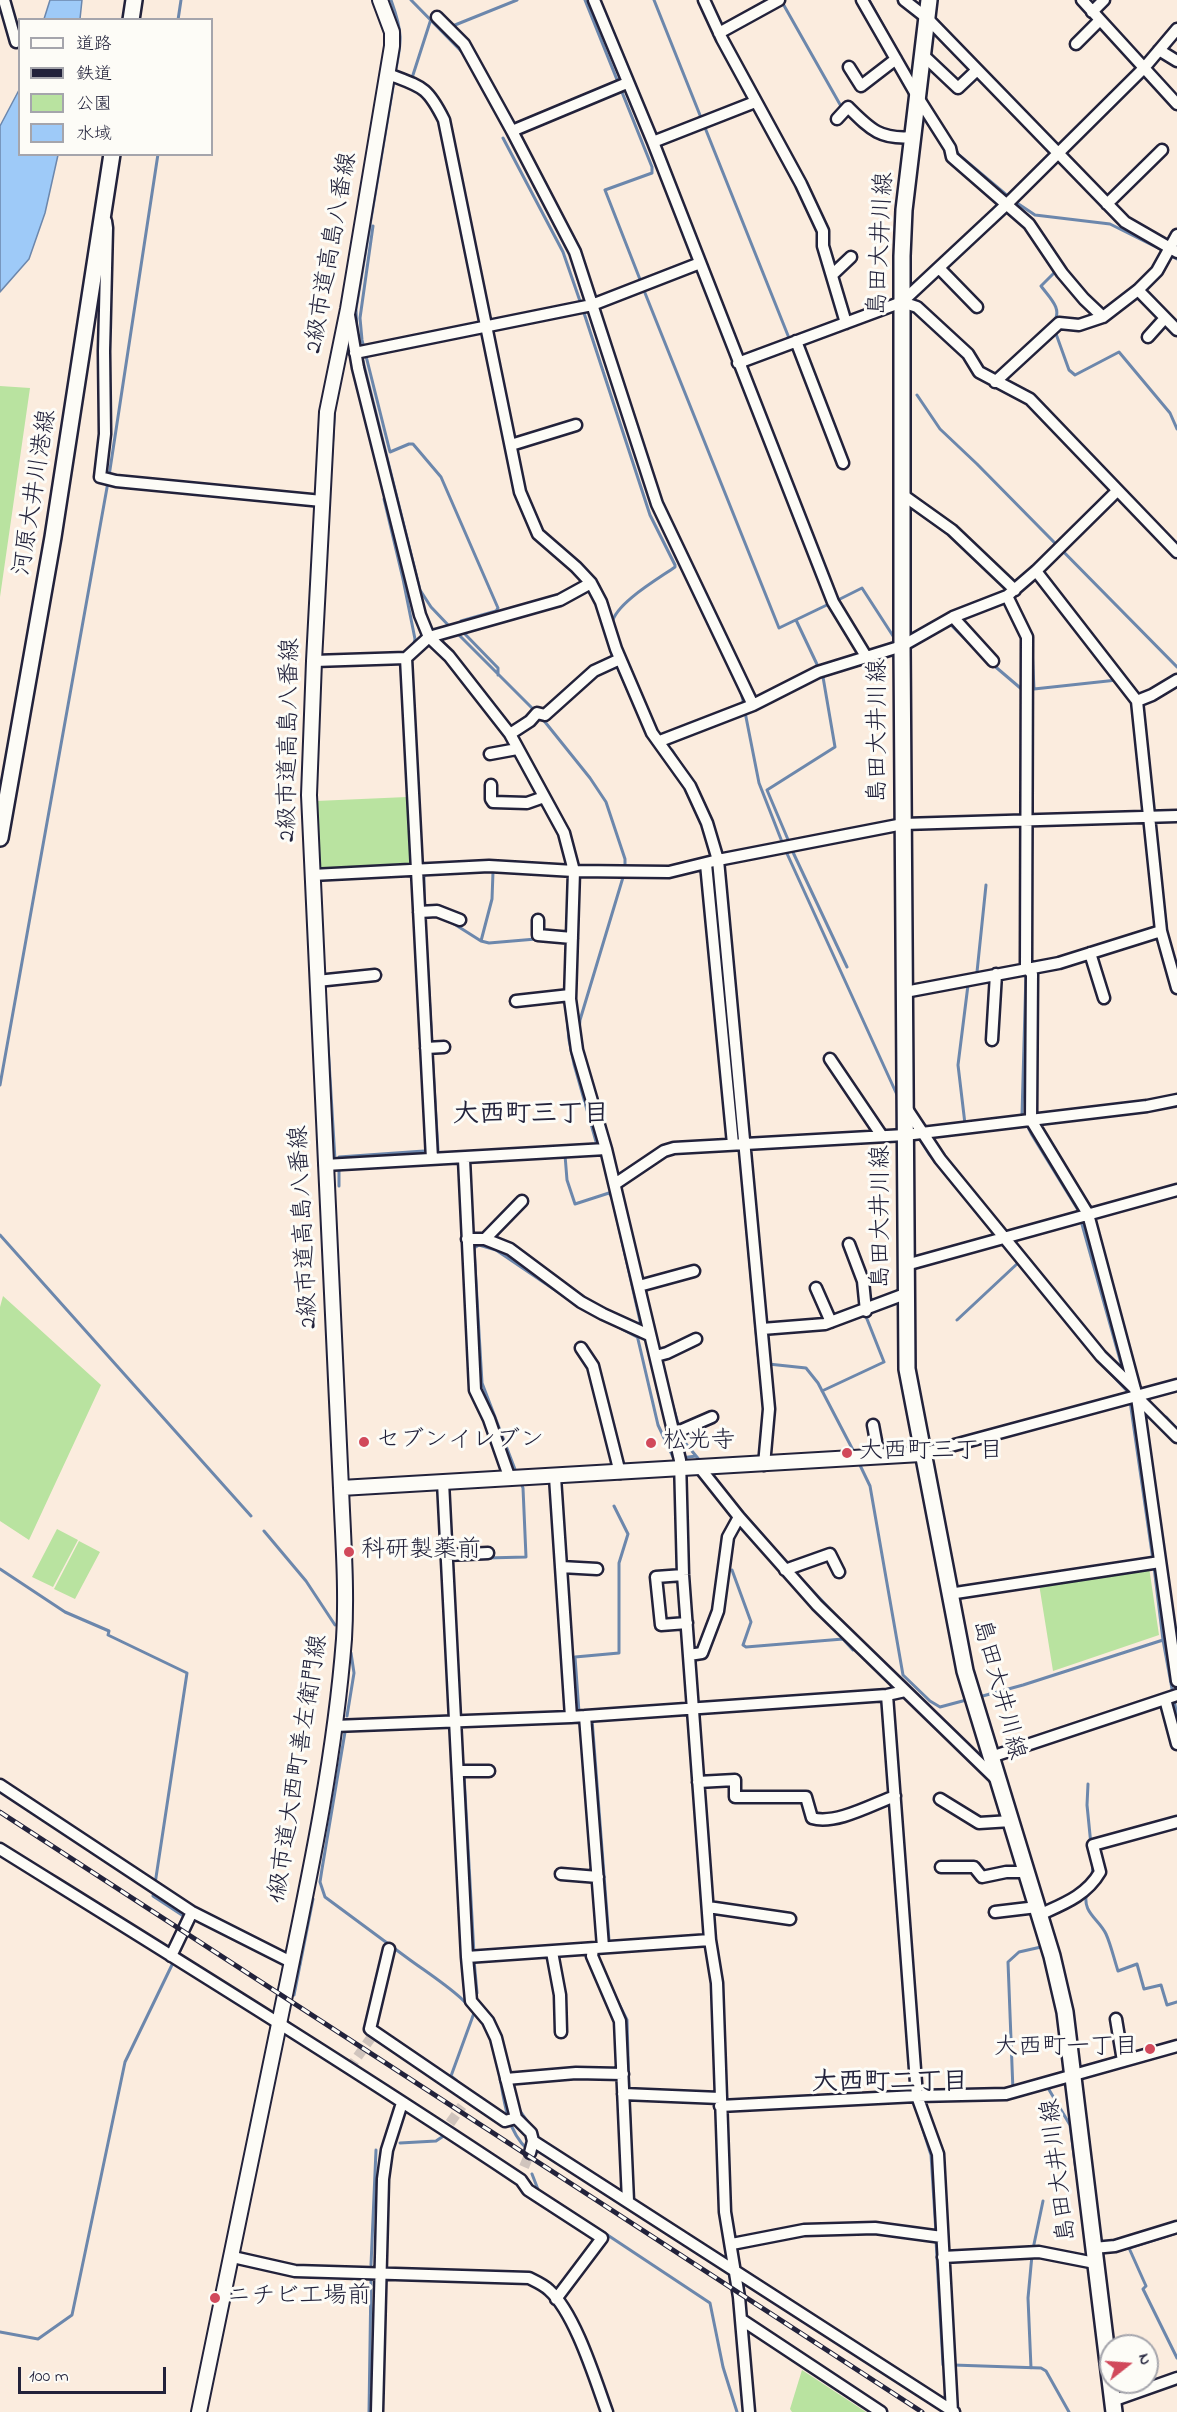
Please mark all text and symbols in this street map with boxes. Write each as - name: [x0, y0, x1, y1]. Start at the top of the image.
- legend: [18, 18, 213, 156]
- text: 道路: [76, 32, 112, 58]
- text: 鉄道: [76, 62, 112, 88]
- text: 公園: [76, 92, 112, 118]
- text: 水域: [76, 122, 112, 148]
- street label: 2級市道高島八番線: [301, 150, 365, 356]
- street label: 島田大井川線: [865, 171, 901, 317]
- street label: 河原大井川港線: [10, 408, 64, 578]
- street label: 2級市道高島八番線: [275, 638, 307, 842]
- street label: 島田大井川線: [866, 659, 894, 803]
- district label: 大西町三丁目: [453, 1101, 609, 1133]
- street label: 2級市道高島八番線: [286, 1124, 326, 1330]
- street label: 島田大井川線: [869, 1145, 897, 1289]
- place label: セブンイレブン: [376, 1428, 544, 1456]
- place label: 松光寺: [663, 1429, 735, 1457]
- marker: セブンイレブン: [357, 1435, 371, 1449]
- marker: 松光寺: [644, 1436, 658, 1450]
- place label: 大西町三丁目: [859, 1439, 1003, 1467]
- marker: 大西町三丁目: [840, 1446, 854, 1460]
- place label: 科研製薬前: [361, 1538, 481, 1566]
- marker: 科研製薬前: [342, 1545, 356, 1559]
- street label: 島田大井川線: [964, 1617, 1030, 1763]
- street label: 1級市道大西町善左衛門線: [265, 1633, 335, 1905]
- place label: 大西町一丁目: [994, 2035, 1138, 2063]
- marker: 大西町一丁目: [1143, 2042, 1157, 2056]
- district label: 大西町二丁目: [812, 2069, 968, 2101]
- street label: 島田大井川線: [1038, 2097, 1084, 2243]
- place label: ニチビ工場前: [227, 2284, 371, 2312]
- marker: ニチビ工場前: [208, 2291, 222, 2305]
- north arrow: [1099, 2334, 1159, 2394]
- text: N: [1131, 2351, 1157, 2368]
- scale bar: [21, 2355, 170, 2393]
- text: 100 m: [29, 2364, 69, 2390]

